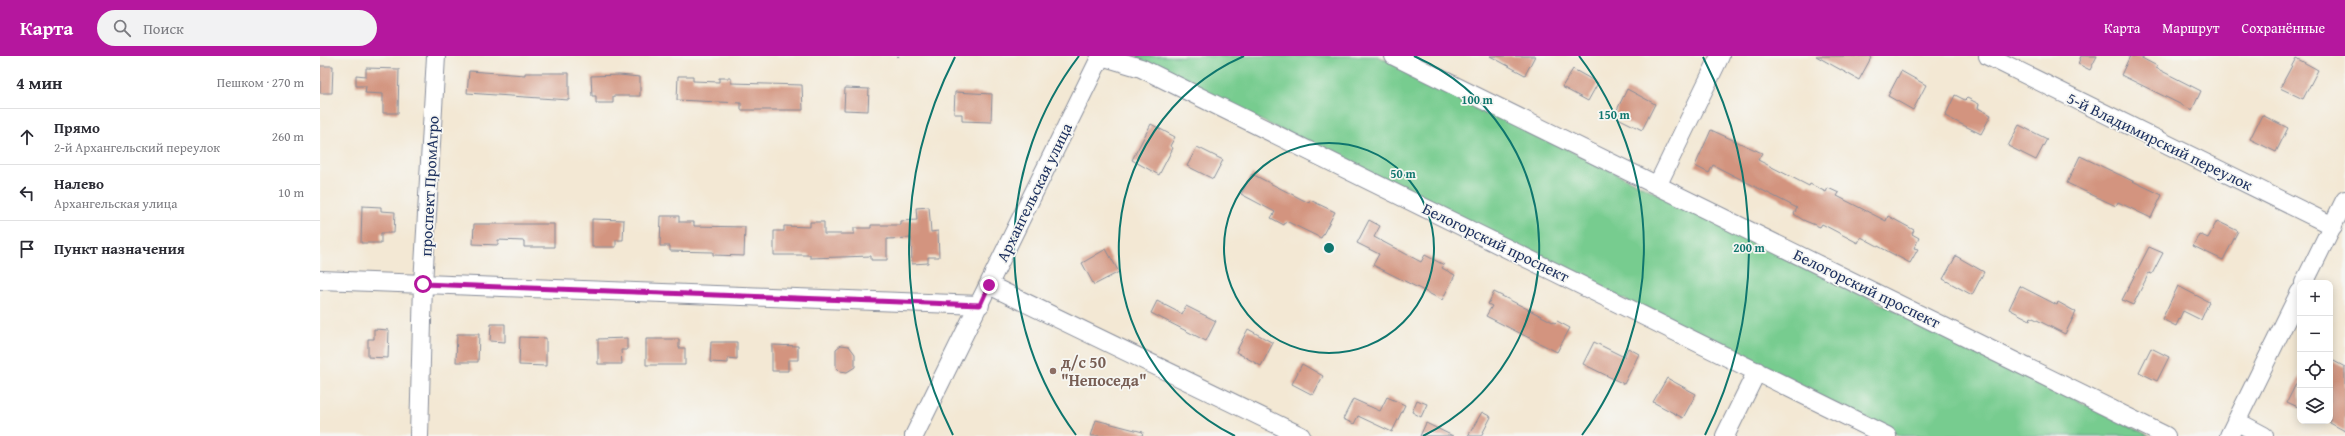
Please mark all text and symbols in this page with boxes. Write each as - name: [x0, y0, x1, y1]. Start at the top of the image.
- search box: [97, 10, 377, 46]
- text: Карта: [20, 14, 73, 42]
- icon: search: [111, 17, 133, 39]
- text: Поиск: [143, 18, 184, 39]
- text: Карта: [2104, 18, 2140, 38]
- text: Маршрут: [2162, 18, 2220, 38]
- text: Сохранённые: [2242, 18, 2325, 38]
- text: 4 мин: [16, 70, 62, 95]
- text: Пешком · 270 m: [217, 73, 304, 92]
- street label: 5-й Владимирский переулок: [2063, 86, 2257, 197]
- text: 100 m: [1461, 91, 1494, 108]
- text: 150 m: [1598, 106, 1631, 123]
- street label: проспект ПромАгро: [413, 115, 445, 257]
- text: Прямо: [54, 117, 100, 138]
- street label: Архангельская улица: [990, 118, 1078, 266]
- icon: ahead: [16, 126, 38, 148]
- text: 260 m: [272, 127, 304, 146]
- text: 2-й Архангельский переулок: [54, 138, 220, 157]
- text: 50 m: [1390, 165, 1416, 182]
- text: Налево: [54, 173, 104, 194]
- icon: left: [16, 182, 38, 204]
- text: 10 m: [278, 183, 304, 202]
- text: Архангельская улица: [54, 194, 177, 213]
- street label: Белогорский проспект: [1419, 196, 1574, 288]
- icon: arrive: [16, 238, 38, 260]
- text: Пункт назначения: [54, 238, 185, 259]
- text: 200 m: [1733, 239, 1766, 256]
- centre of rings: [1322, 241, 1336, 255]
- street label: Белогорский проспект: [1790, 242, 1945, 334]
- route start: [414, 275, 432, 293]
- route end: [980, 276, 998, 294]
- map controls: [2297, 280, 2333, 424]
- button: +: [2297, 280, 2333, 316]
- button: −: [2297, 316, 2333, 352]
- place label: д/с 50 "Непоседа": [1061, 350, 1147, 392]
- button: locate: [2297, 352, 2333, 388]
- marker: д/с 50 "Непоседа": [1048, 366, 1058, 376]
- button: layers: [2297, 388, 2333, 424]

